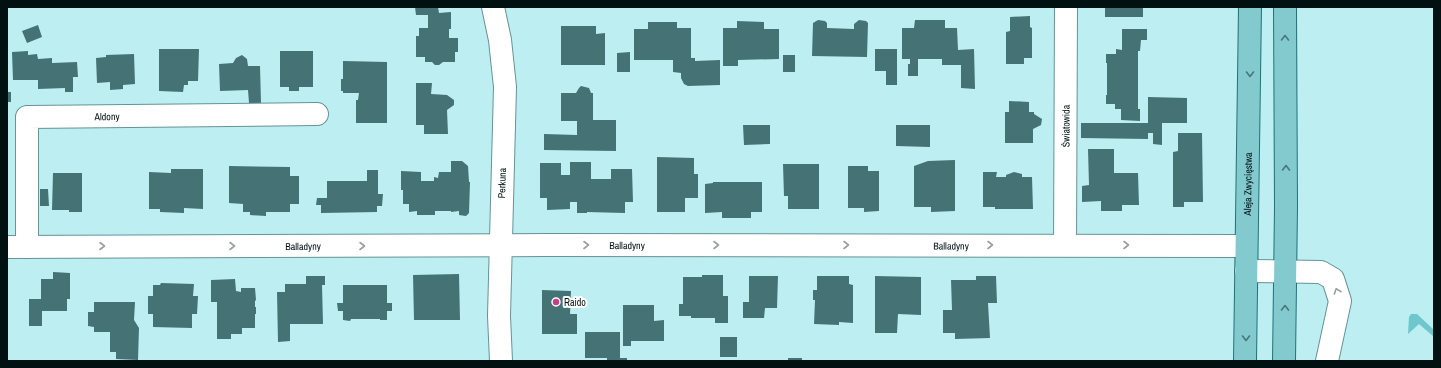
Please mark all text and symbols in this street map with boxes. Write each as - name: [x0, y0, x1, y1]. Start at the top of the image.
- one-way arrow: [1281, 35, 1290, 41]
- one-way arrow: [1245, 71, 1254, 77]
- street label: Światowida: [1059, 104, 1072, 147]
- street label: Aldony: [93, 110, 121, 123]
- street label: Aleja Zwycięstwa: [1241, 152, 1254, 217]
- one-way arrow: [1282, 165, 1290, 171]
- street label: Perkuna: [495, 167, 509, 198]
- street label: Balladyny: [285, 239, 322, 252]
- street label: Balladyny: [609, 239, 646, 252]
- street label: Balladyny: [933, 239, 970, 252]
- one-way arrow: [583, 241, 589, 249]
- one-way arrow: [713, 241, 719, 249]
- one-way arrow: [843, 241, 849, 249]
- one-way arrow: [987, 241, 993, 249]
- one-way arrow: [1123, 241, 1129, 249]
- one-way arrow: [99, 242, 105, 250]
- one-way arrow: [229, 242, 235, 250]
- one-way arrow: [359, 242, 365, 250]
- one-way arrow: [1333, 288, 1342, 295]
- place label: Raido: [564, 296, 586, 309]
- marker: Raido: [551, 297, 561, 307]
- one-way arrow: [1281, 305, 1289, 311]
- one-way arrow: [1242, 335, 1250, 341]

